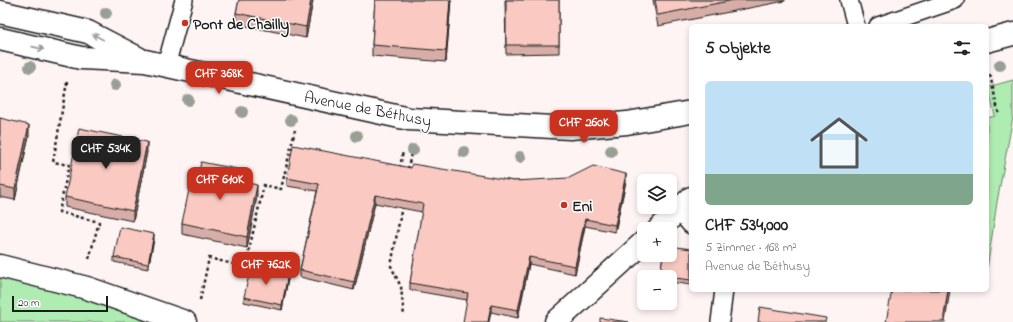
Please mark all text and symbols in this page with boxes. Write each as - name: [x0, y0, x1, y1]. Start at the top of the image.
- place label: Pont de Chailly: [193, 13, 289, 38]
- marker: Pont de Chailly: [180, 18, 190, 28]
- one-way arrow: [92, 33, 104, 40]
- text: 5 Objekte: [705, 36, 771, 61]
- icon: filters: [951, 37, 973, 59]
- one-way arrow: [31, 45, 44, 53]
- pin: CHF 368K: [178, 61, 260, 95]
- text: CHF 368K: [195, 64, 243, 83]
- street label: Avenue de Béthusy: [302, 86, 433, 134]
- icon: home: [803, 107, 875, 179]
- pin: CHF 260K: [543, 110, 625, 144]
- text: CHF 260K: [559, 113, 609, 132]
- pin: CHF 534K: [65, 136, 147, 170]
- text: CHF 534K: [81, 139, 131, 158]
- pin: CHF 610K: [179, 167, 261, 201]
- text: CHF 610K: [196, 170, 244, 189]
- map controls: [637, 174, 677, 310]
- button: layers: [637, 174, 677, 214]
- place label: Eni: [572, 195, 593, 219]
- marker: Eni: [559, 200, 569, 210]
- text: CHF 534,000: [705, 213, 788, 238]
- button: +: [637, 222, 677, 262]
- text: 5 Zimmer · 168 m²: [705, 238, 797, 257]
- pin: CHF 762K: [225, 252, 307, 286]
- text: CHF 762K: [241, 255, 291, 274]
- text: Avenue de Béthusy: [705, 257, 810, 276]
- button: −: [637, 270, 677, 310]
- scale bar: [12, 294, 108, 313]
- text: 20 m: [18, 295, 40, 311]

